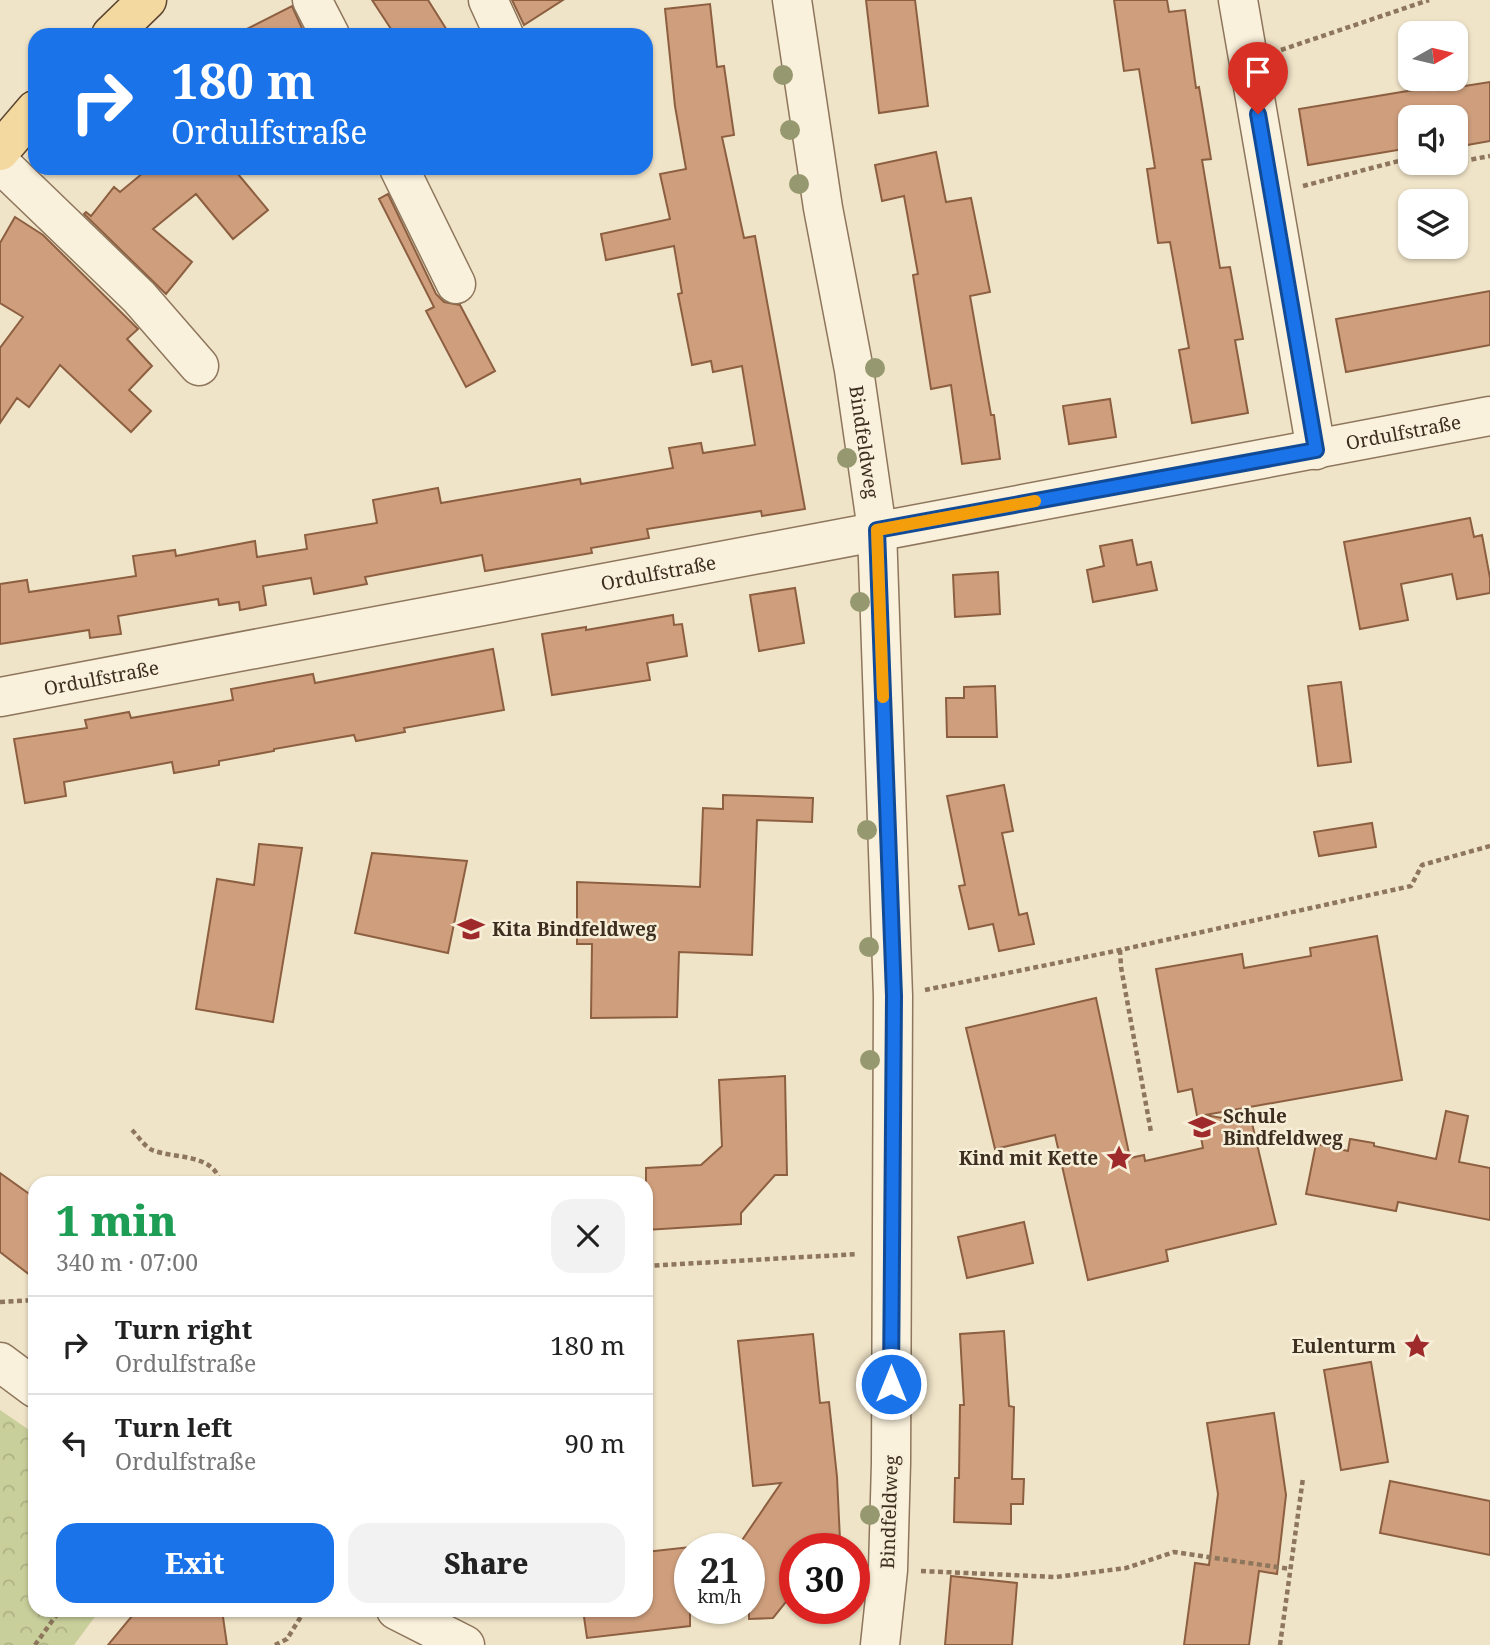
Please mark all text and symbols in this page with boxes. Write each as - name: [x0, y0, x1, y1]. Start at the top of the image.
- north arrow: [1398, 21, 1468, 91]
- map controls: [1398, 21, 1468, 259]
- pin: [1228, 42, 1288, 114]
- text: 180 m: [171, 47, 315, 113]
- icon: arrive: [1239, 53, 1277, 91]
- icon: right: [56, 56, 147, 147]
- button: sound: [1398, 105, 1468, 175]
- text: Ordulfstraße: [171, 110, 367, 153]
- button: layers: [1398, 189, 1468, 259]
- street label: Bindfeldweg: [843, 384, 885, 500]
- street label: Ordulfstraße: [1343, 409, 1463, 456]
- street label: Ordulfstraße: [599, 549, 718, 596]
- street label: Ordulfstraße: [41, 654, 161, 702]
- school or university icon: Kita Bindfeldweg: [456, 914, 486, 944]
- place label: Kita Bindfeldweg: [492, 916, 657, 942]
- place label: Schule Bindfeldweg: [1223, 1103, 1343, 1151]
- school or university icon: Schule Bindfeldweg: [1187, 1112, 1217, 1142]
- place icon: Kind mit Kette: [1104, 1143, 1134, 1173]
- place label: Kind mit Kette: [959, 1145, 1098, 1171]
- text: 1 min: [56, 1191, 177, 1248]
- button: close: [551, 1199, 625, 1273]
- text: 340 m · 07:00: [56, 1246, 198, 1278]
- text: Turn right: [115, 1311, 252, 1347]
- icon: right: [56, 1326, 94, 1364]
- text: 180 m: [550, 1327, 625, 1363]
- place icon: Eulenturm: [1402, 1331, 1432, 1361]
- place label: Eulenturm: [1292, 1333, 1396, 1359]
- text: Ordulfstraße: [115, 1347, 256, 1379]
- position arrow: [854, 1347, 928, 1421]
- text: Turn left: [115, 1409, 232, 1445]
- icon: left: [56, 1424, 94, 1462]
- text: 90 m: [565, 1425, 625, 1461]
- text: Ordulfstraße: [115, 1445, 256, 1477]
- street label: Bindfeldweg: [874, 1455, 904, 1569]
- button: Exit: [56, 1523, 334, 1603]
- button: Share: [348, 1523, 625, 1603]
- speed limit sign: 30: [779, 1533, 870, 1624]
- text: 21: [700, 1546, 739, 1593]
- text: km/h: [697, 1584, 742, 1608]

